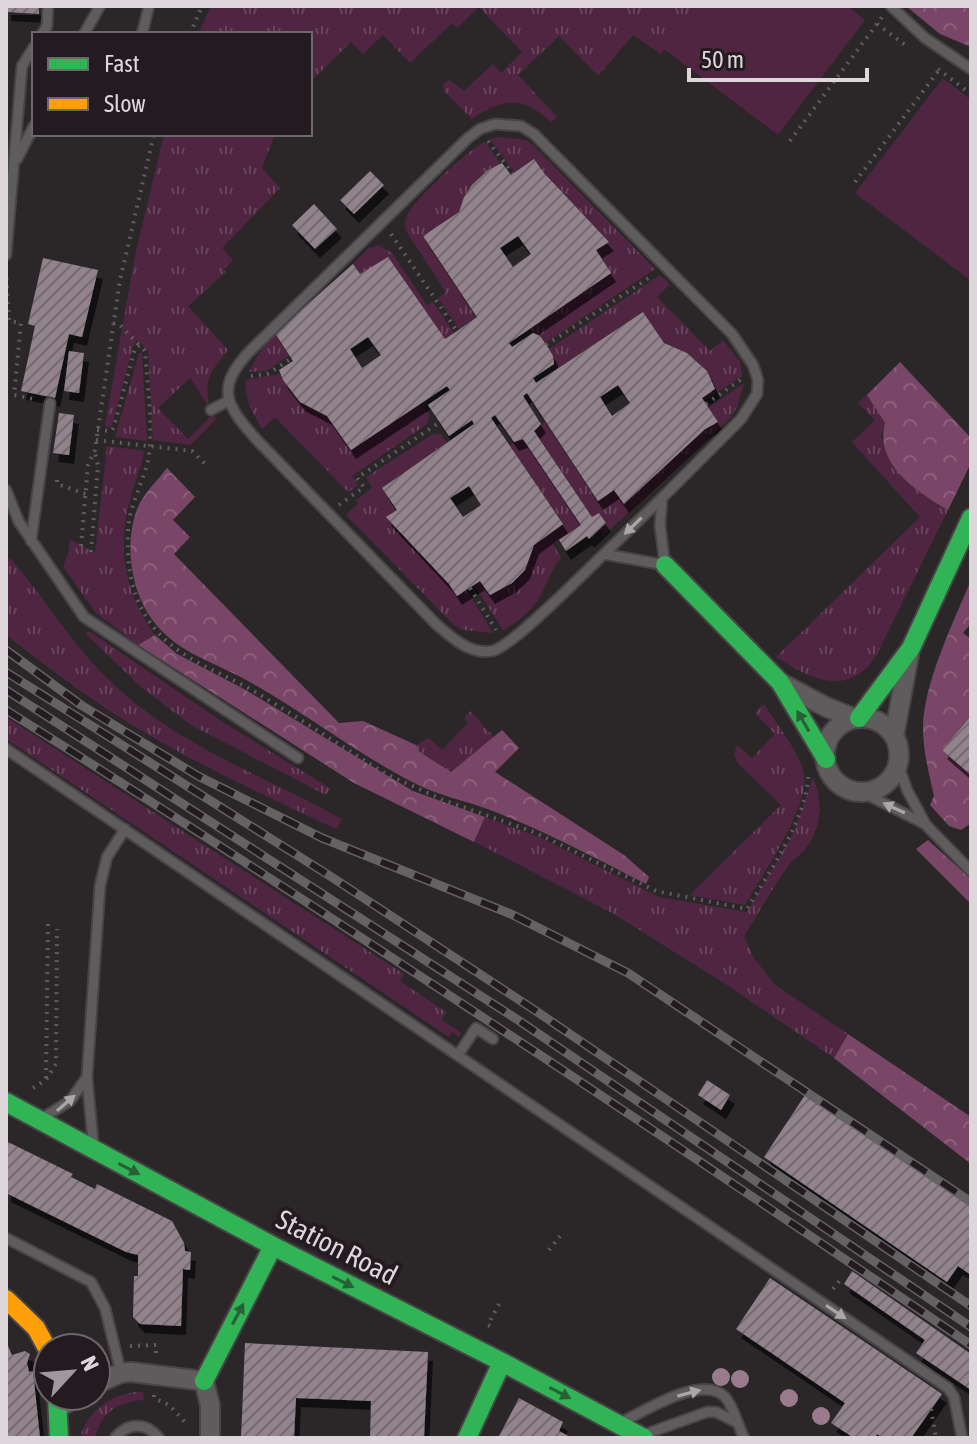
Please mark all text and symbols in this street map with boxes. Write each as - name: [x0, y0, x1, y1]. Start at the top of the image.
- legend: [32, 32, 312, 136]
- scale bar: [689, 32, 867, 82]
- text: 50 m: [701, 46, 744, 73]
- text: Fast: [104, 50, 140, 77]
- text: Slow: [104, 90, 146, 117]
- one-way arrow: [624, 516, 643, 535]
- one-way arrow: [796, 710, 810, 732]
- one-way arrow: [882, 802, 906, 815]
- one-way arrow: [55, 1095, 75, 1112]
- one-way arrow: [117, 1163, 140, 1176]
- street label: Station Road: [271, 1203, 403, 1291]
- one-way arrow: [331, 1275, 354, 1288]
- one-way arrow: [232, 1302, 245, 1325]
- one-way arrow: [826, 1304, 847, 1319]
- north arrow: [32, 1332, 112, 1412]
- text: N: [75, 1352, 105, 1375]
- one-way arrow: [548, 1386, 571, 1400]
- one-way arrow: [676, 1387, 701, 1399]

